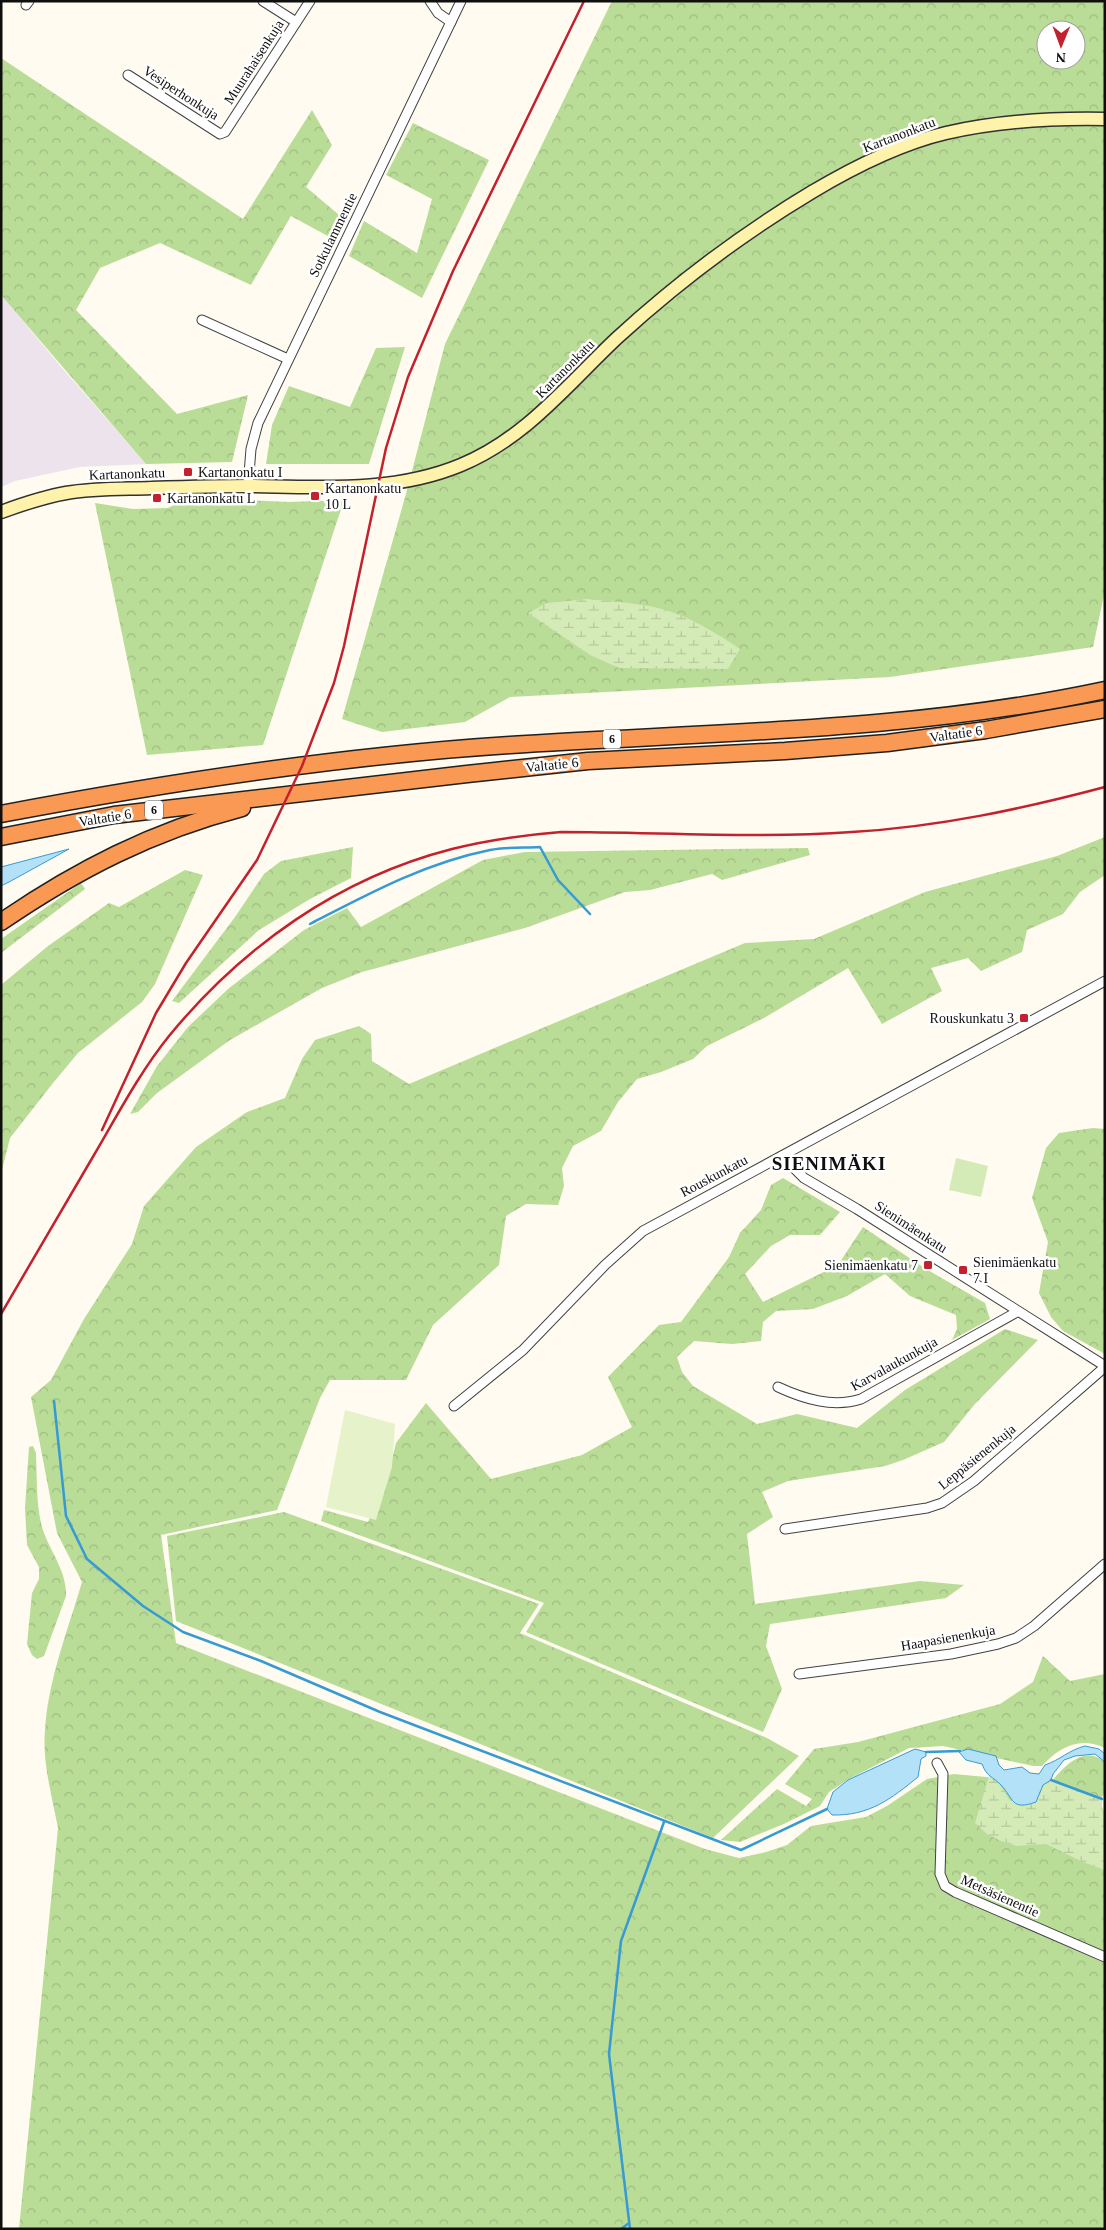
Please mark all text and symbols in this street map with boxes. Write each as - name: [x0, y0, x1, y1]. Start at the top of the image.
- street label: Muurahaisenkuja: [221, 17, 287, 107]
- north arrow: [1036, 20, 1086, 70]
- text: N: [1056, 50, 1066, 65]
- street label: Vesiperhonkuja: [140, 63, 222, 123]
- street label: Kartanonkatu: [861, 114, 937, 156]
- street label: Sotkulammentie: [306, 190, 360, 280]
- street label: Kartanonkatu: [533, 337, 597, 401]
- street label: Kartanonkatu: [89, 465, 165, 483]
- place label: Kartanonkatu I: [198, 465, 283, 480]
- marker: Kartanonkatu I: [182, 466, 194, 478]
- place label: Kartanonkatu 10 L: [325, 481, 401, 512]
- marker: Kartanonkatu 10 L: [309, 490, 321, 502]
- place label: Kartanonkatu L: [167, 491, 255, 506]
- marker: Kartanonkatu L: [151, 492, 163, 504]
- street label: Valtatie 6: [929, 723, 983, 745]
- road number: 6: [603, 730, 621, 749]
- street label: Valtatie 6: [525, 755, 579, 775]
- road number: 6: [145, 800, 163, 820]
- street label: Valtatie 6: [78, 806, 132, 830]
- place label: Rouskunkatu 3: [930, 1011, 1014, 1026]
- marker: Rouskunkatu 3: [1018, 1012, 1030, 1024]
- street label: Rouskunkatu: [678, 1152, 750, 1200]
- district label: SIENIMÄKI: [772, 1153, 886, 1174]
- street label: Sienimäenkatu: [872, 1198, 950, 1256]
- place label: Sienimäenkatu 7 I: [973, 1255, 1056, 1286]
- place label: Sienimäenkatu 7: [824, 1258, 918, 1273]
- marker: Sienimäenkatu 7: [922, 1259, 934, 1271]
- marker: Sienimäenkatu 7 I: [957, 1264, 969, 1276]
- street label: Karvalaukunkuja: [848, 1334, 940, 1394]
- street label: Leppäsienenkuja: [935, 1421, 1019, 1493]
- street label: Haapasienenkuja: [900, 1622, 997, 1654]
- street label: Metsäsienentie: [959, 1872, 1041, 1920]

